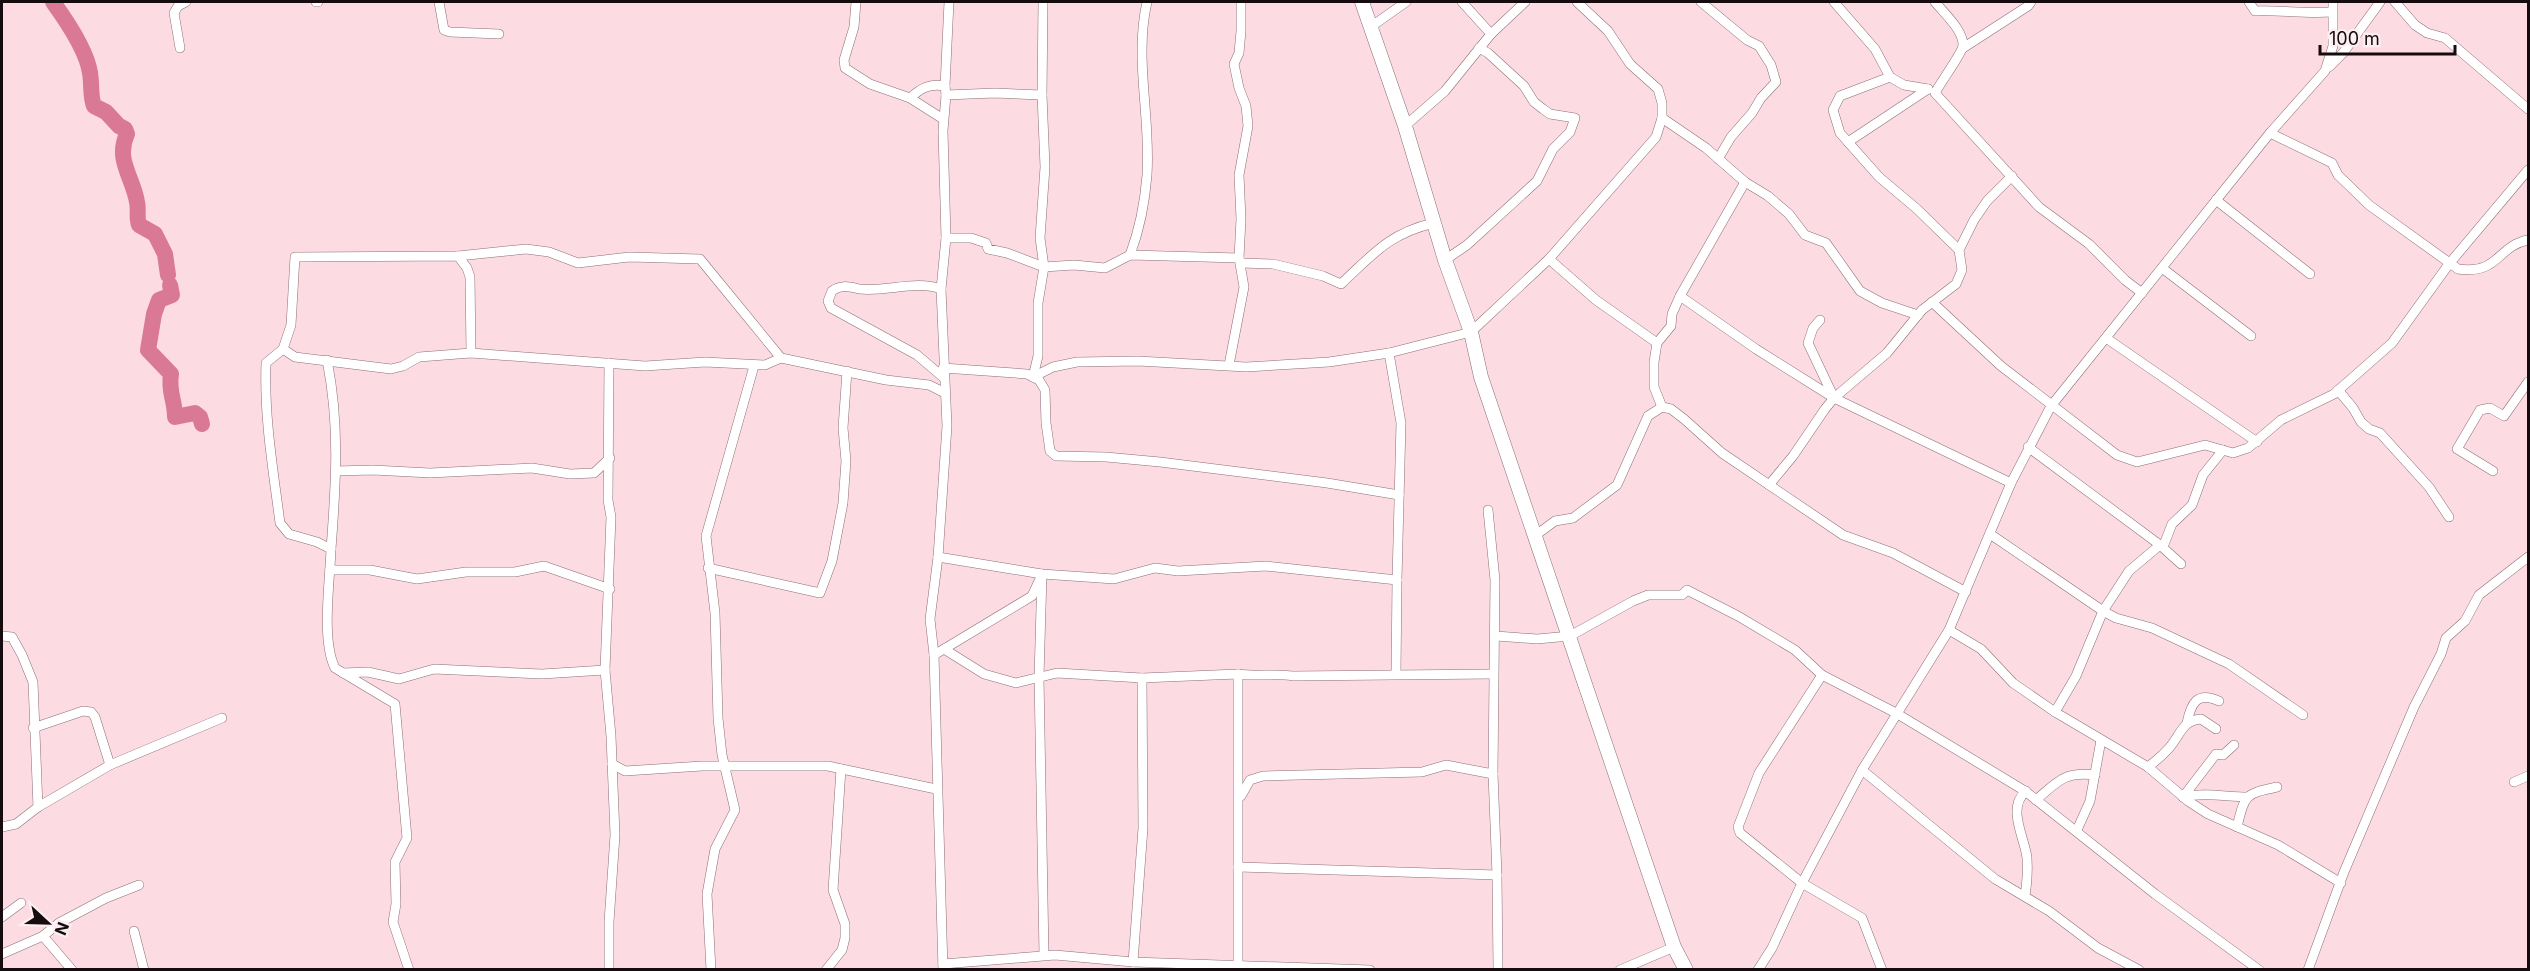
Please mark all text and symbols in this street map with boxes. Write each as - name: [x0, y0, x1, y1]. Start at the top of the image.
- scale bar: [2320, 18, 2455, 56]
- text: 100 m: [2329, 28, 2380, 49]
- north arrow: [18, 893, 78, 953]
- text: N: [50, 919, 73, 938]

